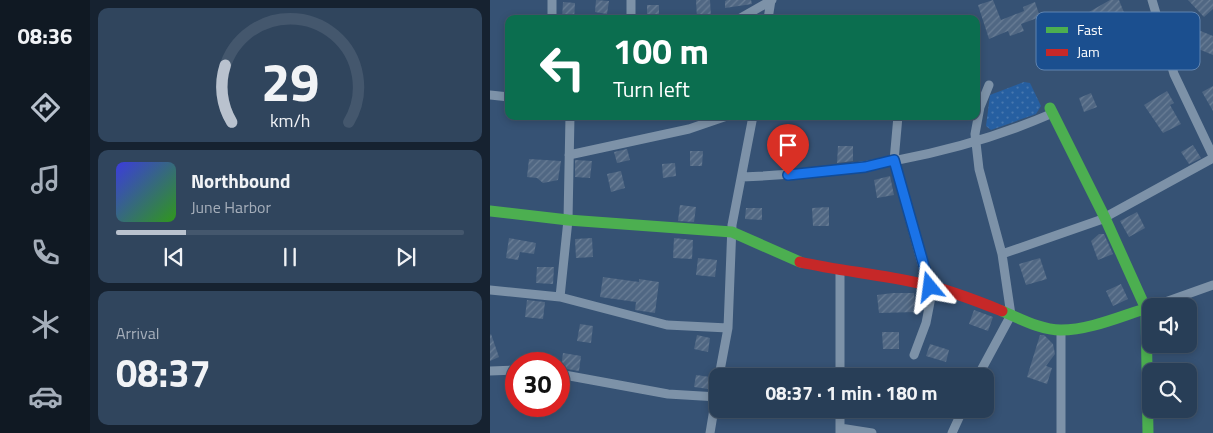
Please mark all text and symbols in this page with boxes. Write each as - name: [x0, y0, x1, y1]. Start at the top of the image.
- legend: [1036, 12, 1200, 70]
- text: 08:36: [18, 19, 72, 53]
- text: Fast: [1077, 19, 1102, 40]
- text: 100 m: [613, 24, 709, 78]
- icon: left: [530, 35, 595, 100]
- text: Jam: [1077, 41, 1100, 62]
- text: 29: [261, 42, 319, 121]
- text: Turn left: [613, 72, 690, 106]
- icon: directions: [28, 90, 63, 125]
- text: km/h: [270, 107, 310, 134]
- pin: [767, 124, 809, 175]
- icon: arrive: [774, 131, 802, 159]
- icon: music: [28, 162, 63, 197]
- text: Northbound: [191, 166, 291, 195]
- text: June Harbor: [191, 195, 271, 219]
- icon: phone: [28, 235, 63, 270]
- icon: previous: [160, 243, 188, 271]
- icon: pause: [276, 243, 304, 271]
- icon: next: [392, 243, 420, 271]
- position arrow: [903, 260, 955, 312]
- map controls: [1142, 298, 1197, 418]
- button: sound: [1142, 298, 1197, 353]
- icon: climate: [28, 307, 63, 342]
- text: Arrival: [116, 321, 159, 345]
- text: 08:37: [116, 344, 211, 402]
- speed limit sign: 30: [505, 352, 570, 417]
- button: search: [1142, 363, 1197, 418]
- text: 08:37 · 1 min · 180 m: [765, 378, 938, 407]
- icon: car: [28, 379, 63, 414]

